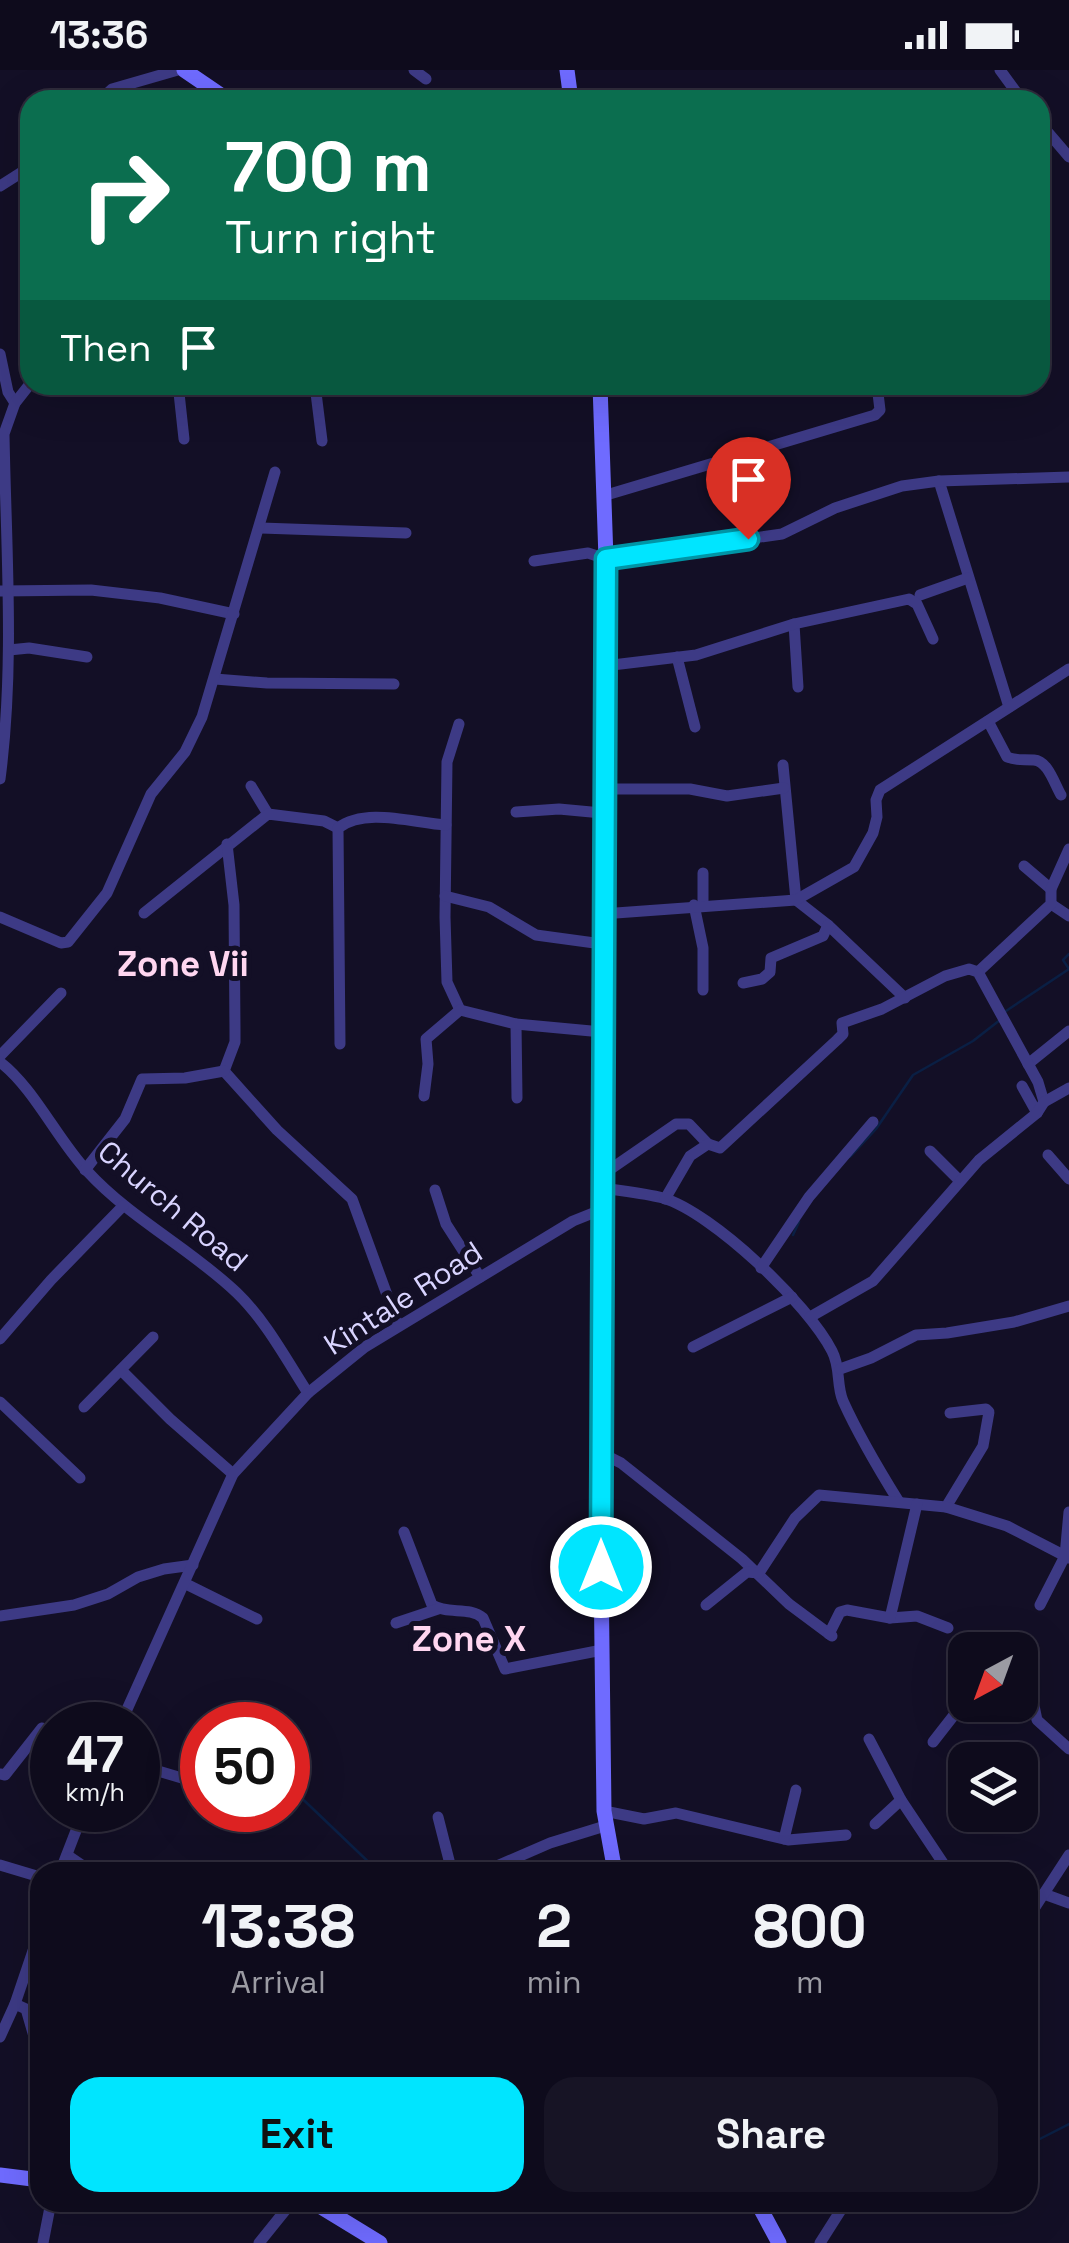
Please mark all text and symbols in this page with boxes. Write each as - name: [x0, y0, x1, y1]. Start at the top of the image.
- text: 13:36: [50, 11, 148, 59]
- text: 700 m: [225, 122, 432, 211]
- icon: right: [60, 130, 190, 260]
- text: Turn right: [225, 209, 436, 266]
- icon: arrive: [171, 320, 226, 375]
- text: Then: [60, 324, 151, 372]
- pin: [706, 437, 791, 540]
- icon: arrive: [721, 452, 776, 507]
- district label: Zone Vii: [117, 942, 249, 986]
- street label: Church Road: [90, 1132, 256, 1280]
- street label: Kintale Road: [316, 1232, 490, 1364]
- position arrow: [549, 1515, 653, 1619]
- district label: Zone X: [412, 1617, 526, 1661]
- north arrow: [948, 1632, 1038, 1722]
- map controls: [948, 1632, 1038, 1832]
- speed limit sign: 50: [180, 1702, 310, 1832]
- text: 47: [66, 1723, 124, 1787]
- button: layers: [948, 1742, 1038, 1832]
- text: km/h: [65, 1776, 125, 1808]
- text: 13:38: [201, 1888, 355, 1965]
- text: 2: [536, 1888, 572, 1965]
- text: 800: [753, 1888, 867, 1965]
- text: Arrival: [231, 1962, 326, 2002]
- text: min: [527, 1962, 582, 2002]
- text: m: [796, 1962, 824, 2002]
- button: Exit: [70, 2077, 524, 2192]
- button: Share: [544, 2077, 998, 2192]

